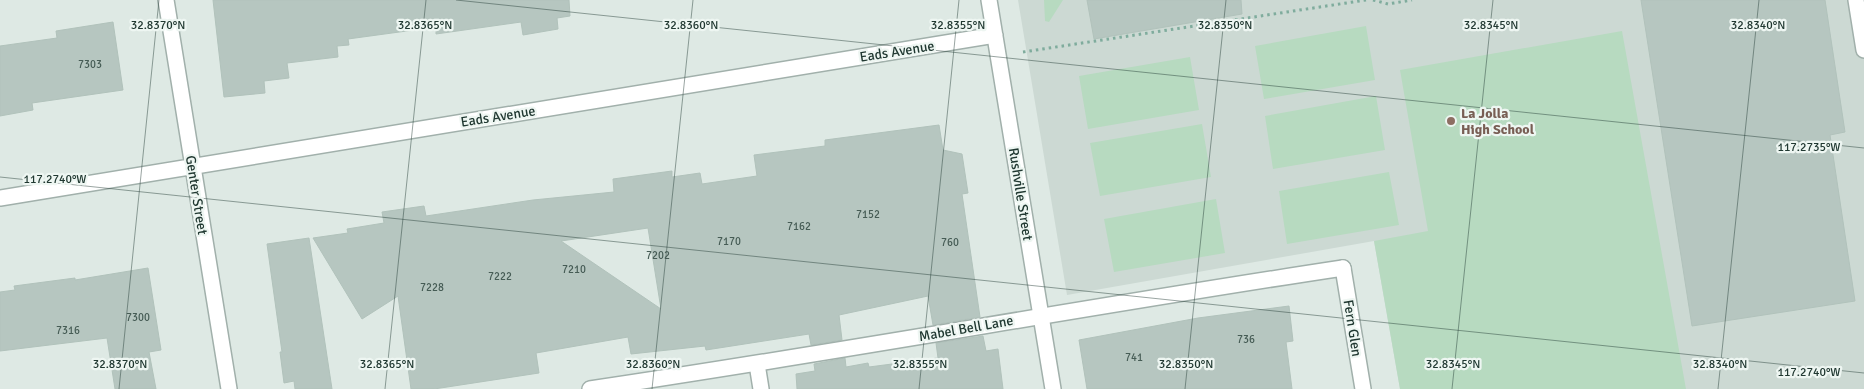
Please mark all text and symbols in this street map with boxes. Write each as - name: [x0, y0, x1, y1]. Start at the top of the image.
- text: 32.8370°N: [131, 18, 185, 33]
- text: 32.8365°N: [398, 18, 452, 33]
- text: 32.8360°N: [664, 18, 718, 33]
- text: 32.8355°N: [931, 18, 985, 33]
- text: 32.8350°N: [1198, 18, 1252, 33]
- text: 32.8345°N: [1464, 18, 1518, 33]
- text: 32.8340°N: [1731, 18, 1785, 33]
- street label: Eads Avenue: [859, 37, 936, 66]
- house number: 7303: [78, 58, 102, 71]
- street label: Eads Avenue: [460, 102, 537, 131]
- place label: La Jolla High School: [1461, 105, 1535, 138]
- marker: La Jolla High School: [1445, 115, 1457, 127]
- text: 117.2735°W: [1777, 140, 1841, 155]
- street label: Rushville Street: [1005, 146, 1036, 242]
- street label: Genter Street: [182, 154, 211, 236]
- text: 117.2740°W: [23, 172, 87, 187]
- house number: 7152: [856, 208, 880, 221]
- house number: 7162: [787, 220, 811, 233]
- house number: 7170: [717, 235, 741, 248]
- house number: 760: [941, 236, 959, 249]
- house number: 7202: [646, 249, 670, 262]
- house number: 7210: [562, 263, 586, 276]
- house number: 7222: [488, 270, 512, 283]
- house number: 7228: [420, 281, 444, 294]
- street label: Fern Glen: [1340, 298, 1365, 358]
- house number: 7300: [126, 311, 150, 324]
- street label: Mabel Bell Lane: [918, 312, 1015, 345]
- house number: 7316: [56, 324, 80, 337]
- house number: 736: [1237, 333, 1255, 346]
- house number: 741: [1125, 351, 1143, 364]
- text: 32.8370°N: [93, 357, 147, 372]
- text: 32.8365°N: [360, 357, 414, 372]
- text: 32.8360°N: [626, 357, 680, 372]
- text: 32.8355°N: [893, 357, 947, 372]
- text: 32.8350°N: [1159, 357, 1213, 372]
- text: 32.8345°N: [1426, 357, 1480, 372]
- text: 32.8340°N: [1693, 357, 1747, 372]
- text: 117.2740°W: [1777, 365, 1841, 380]

